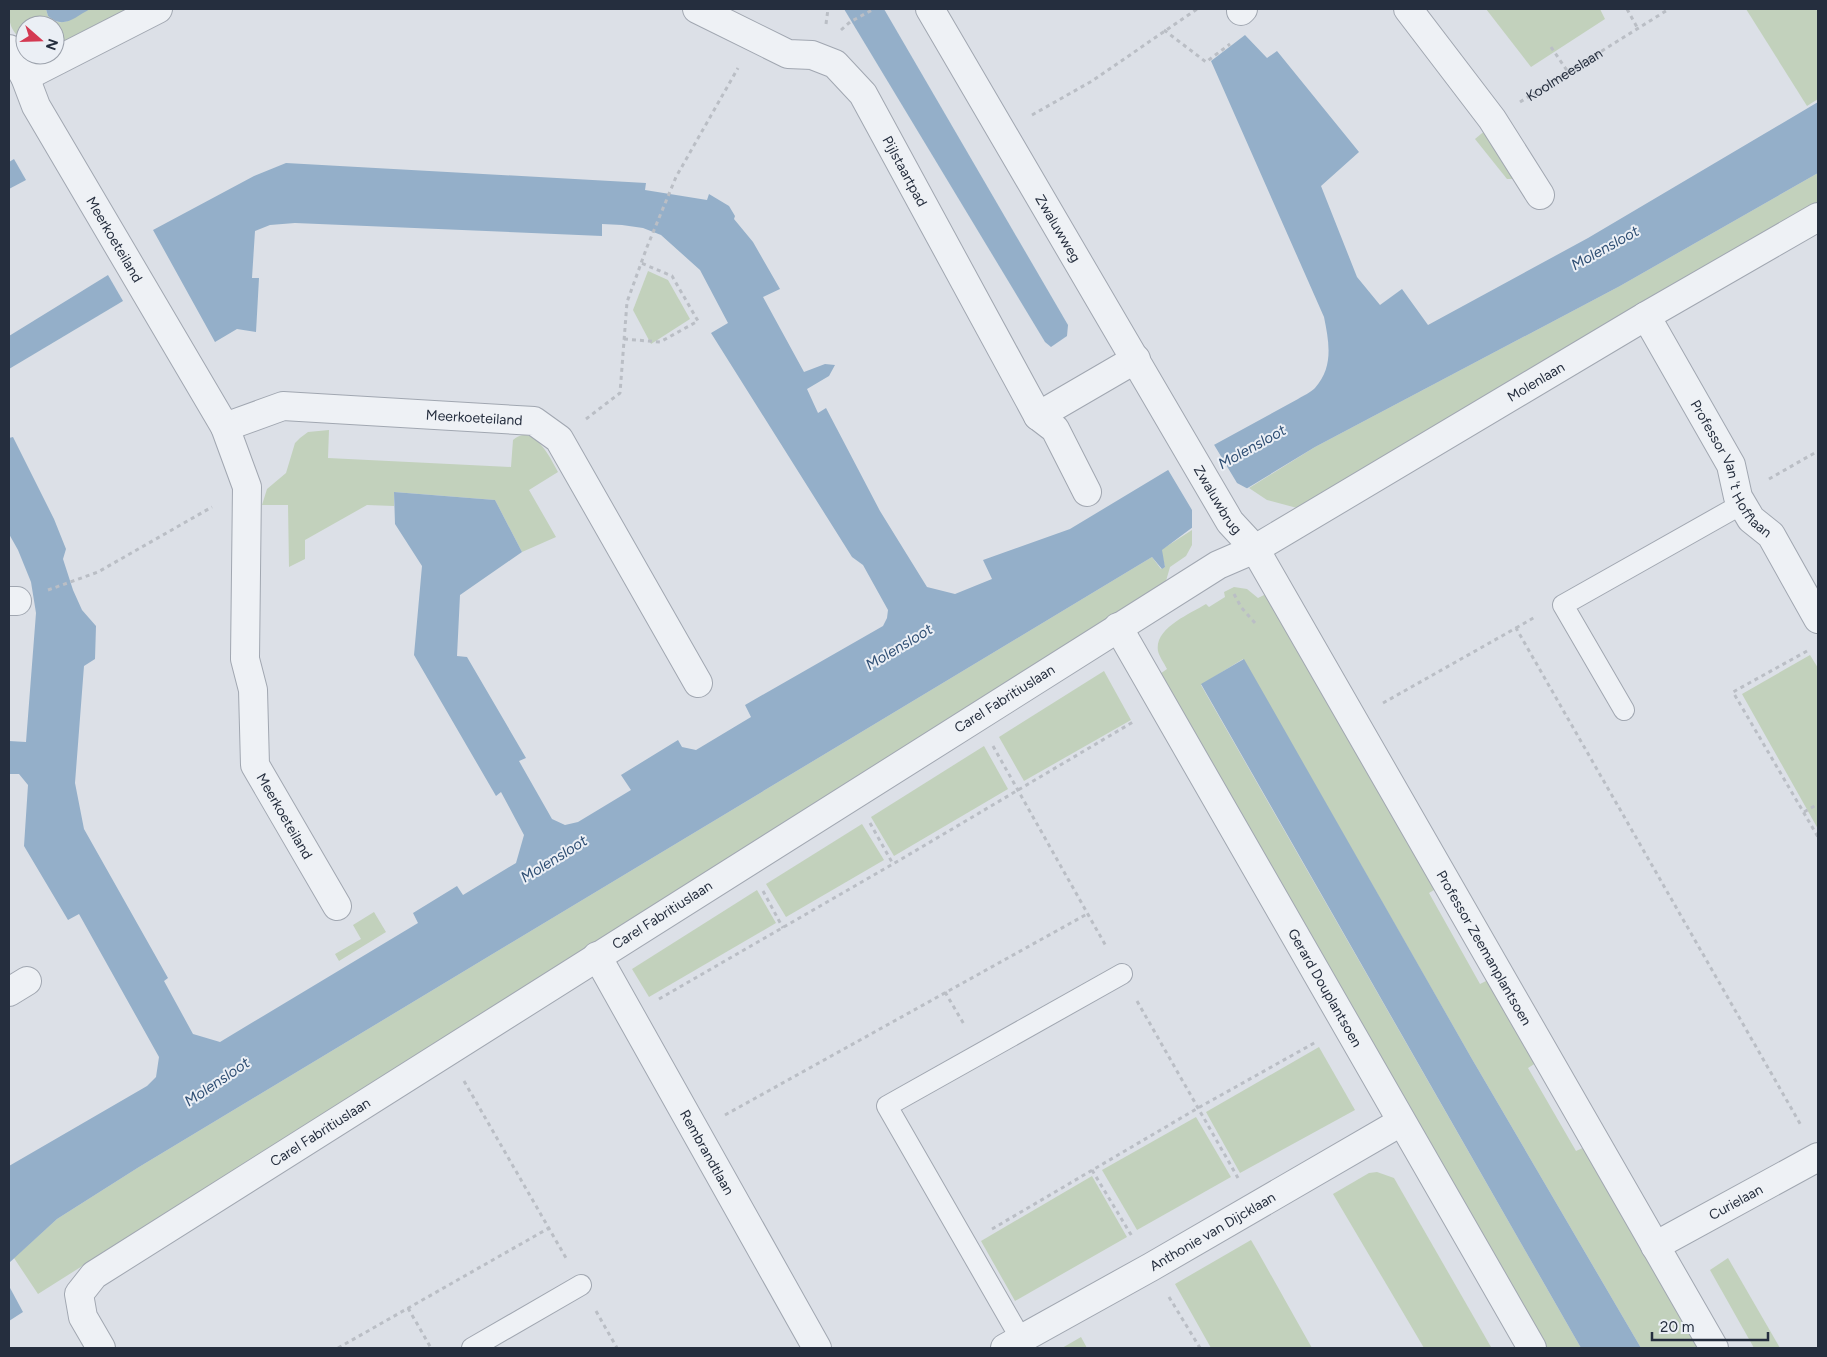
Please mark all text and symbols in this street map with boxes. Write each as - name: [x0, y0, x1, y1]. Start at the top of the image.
- north arrow: [15, 15, 65, 65]
- text: N: [42, 36, 62, 52]
- street label: Koolmeeslaan: [1523, 45, 1606, 105]
- street label: Pijlstaartpad: [878, 133, 931, 210]
- street label: Zwaluwweg: [1031, 192, 1084, 265]
- street label: Meerkoeteiland: [82, 194, 146, 286]
- water label: Molensloot: [1568, 222, 1642, 274]
- street label: Molenlaan: [1504, 358, 1568, 406]
- street label: Professor Van 't Hofflaan: [1687, 397, 1775, 541]
- street label: Meerkoeteiland: [425, 407, 523, 429]
- water label: Molensloot: [1215, 421, 1289, 473]
- street label: Zwaluwbrug: [1190, 463, 1245, 538]
- water label: Molensloot: [862, 620, 936, 674]
- street label: Carel Fabritiuslaan: [951, 661, 1058, 737]
- street label: Meerkoeteiland: [253, 770, 316, 862]
- water label: Molensloot: [517, 831, 591, 886]
- street label: Professor Zeemanplantsoen: [1432, 868, 1535, 1029]
- street label: Carel Fabritiuslaan: [609, 877, 716, 953]
- street label: Gerard Douplantsoen: [1284, 926, 1366, 1050]
- water label: Molensloot: [181, 1053, 253, 1110]
- street label: Carel Fabritiuslaan: [267, 1094, 374, 1170]
- street label: Rembrandtlaan: [676, 1107, 737, 1198]
- street label: Curielaan: [1706, 1181, 1766, 1224]
- street label: Anthonie van Dijcklaan: [1147, 1189, 1279, 1275]
- scale bar: [1652, 1310, 1768, 1342]
- text: 20 m: [1660, 1318, 1694, 1336]

